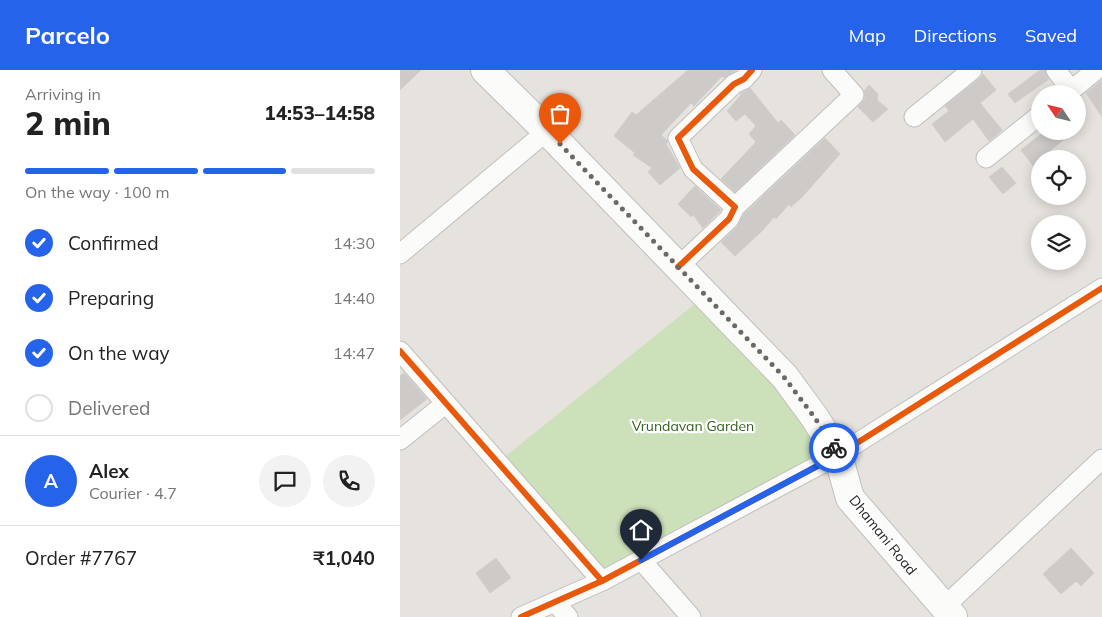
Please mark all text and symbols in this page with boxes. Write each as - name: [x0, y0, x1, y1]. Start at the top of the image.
- text: Parcelo: [25, 20, 110, 50]
- text: Map: [849, 24, 886, 47]
- text: Directions: [914, 24, 997, 47]
- text: Saved: [1025, 24, 1077, 47]
- text: Arriving in: [25, 84, 101, 104]
- north arrow: [1031, 85, 1086, 140]
- map controls: [1031, 85, 1086, 270]
- pin: [539, 93, 581, 144]
- icon: bag: [546, 100, 574, 128]
- text: 14:53–14:58: [264, 101, 375, 125]
- text: 2 min: [25, 103, 111, 143]
- button: locate: [1031, 150, 1086, 205]
- text: On the way · 100 m: [25, 182, 170, 202]
- button: layers: [1031, 215, 1086, 270]
- icon: check: [25, 229, 53, 257]
- text: Confirmed: [68, 231, 159, 255]
- text: 14:30: [333, 233, 375, 253]
- icon: check: [25, 284, 53, 312]
- text: Preparing: [68, 286, 154, 310]
- text: 14:40: [333, 288, 375, 308]
- icon: check: [25, 339, 53, 367]
- text: On the way: [68, 341, 170, 365]
- text: 14:47: [333, 343, 375, 363]
- text: Delivered: [68, 396, 150, 420]
- park label: Vrundavan Garden: [632, 417, 754, 435]
- courier: [809, 423, 859, 473]
- icon: bike: [820, 434, 848, 462]
- button: chat: [259, 455, 311, 507]
- button: phone: [323, 455, 375, 507]
- text: Alex: [89, 459, 129, 483]
- text: A: [44, 469, 58, 493]
- text: Courier · 4.7: [89, 483, 177, 503]
- street label: Dhamani Road: [845, 492, 921, 578]
- pin: [620, 509, 662, 560]
- icon: home: [627, 516, 655, 544]
- text: Order #7767: [25, 546, 137, 570]
- text: ₹1,040: [313, 546, 375, 570]

